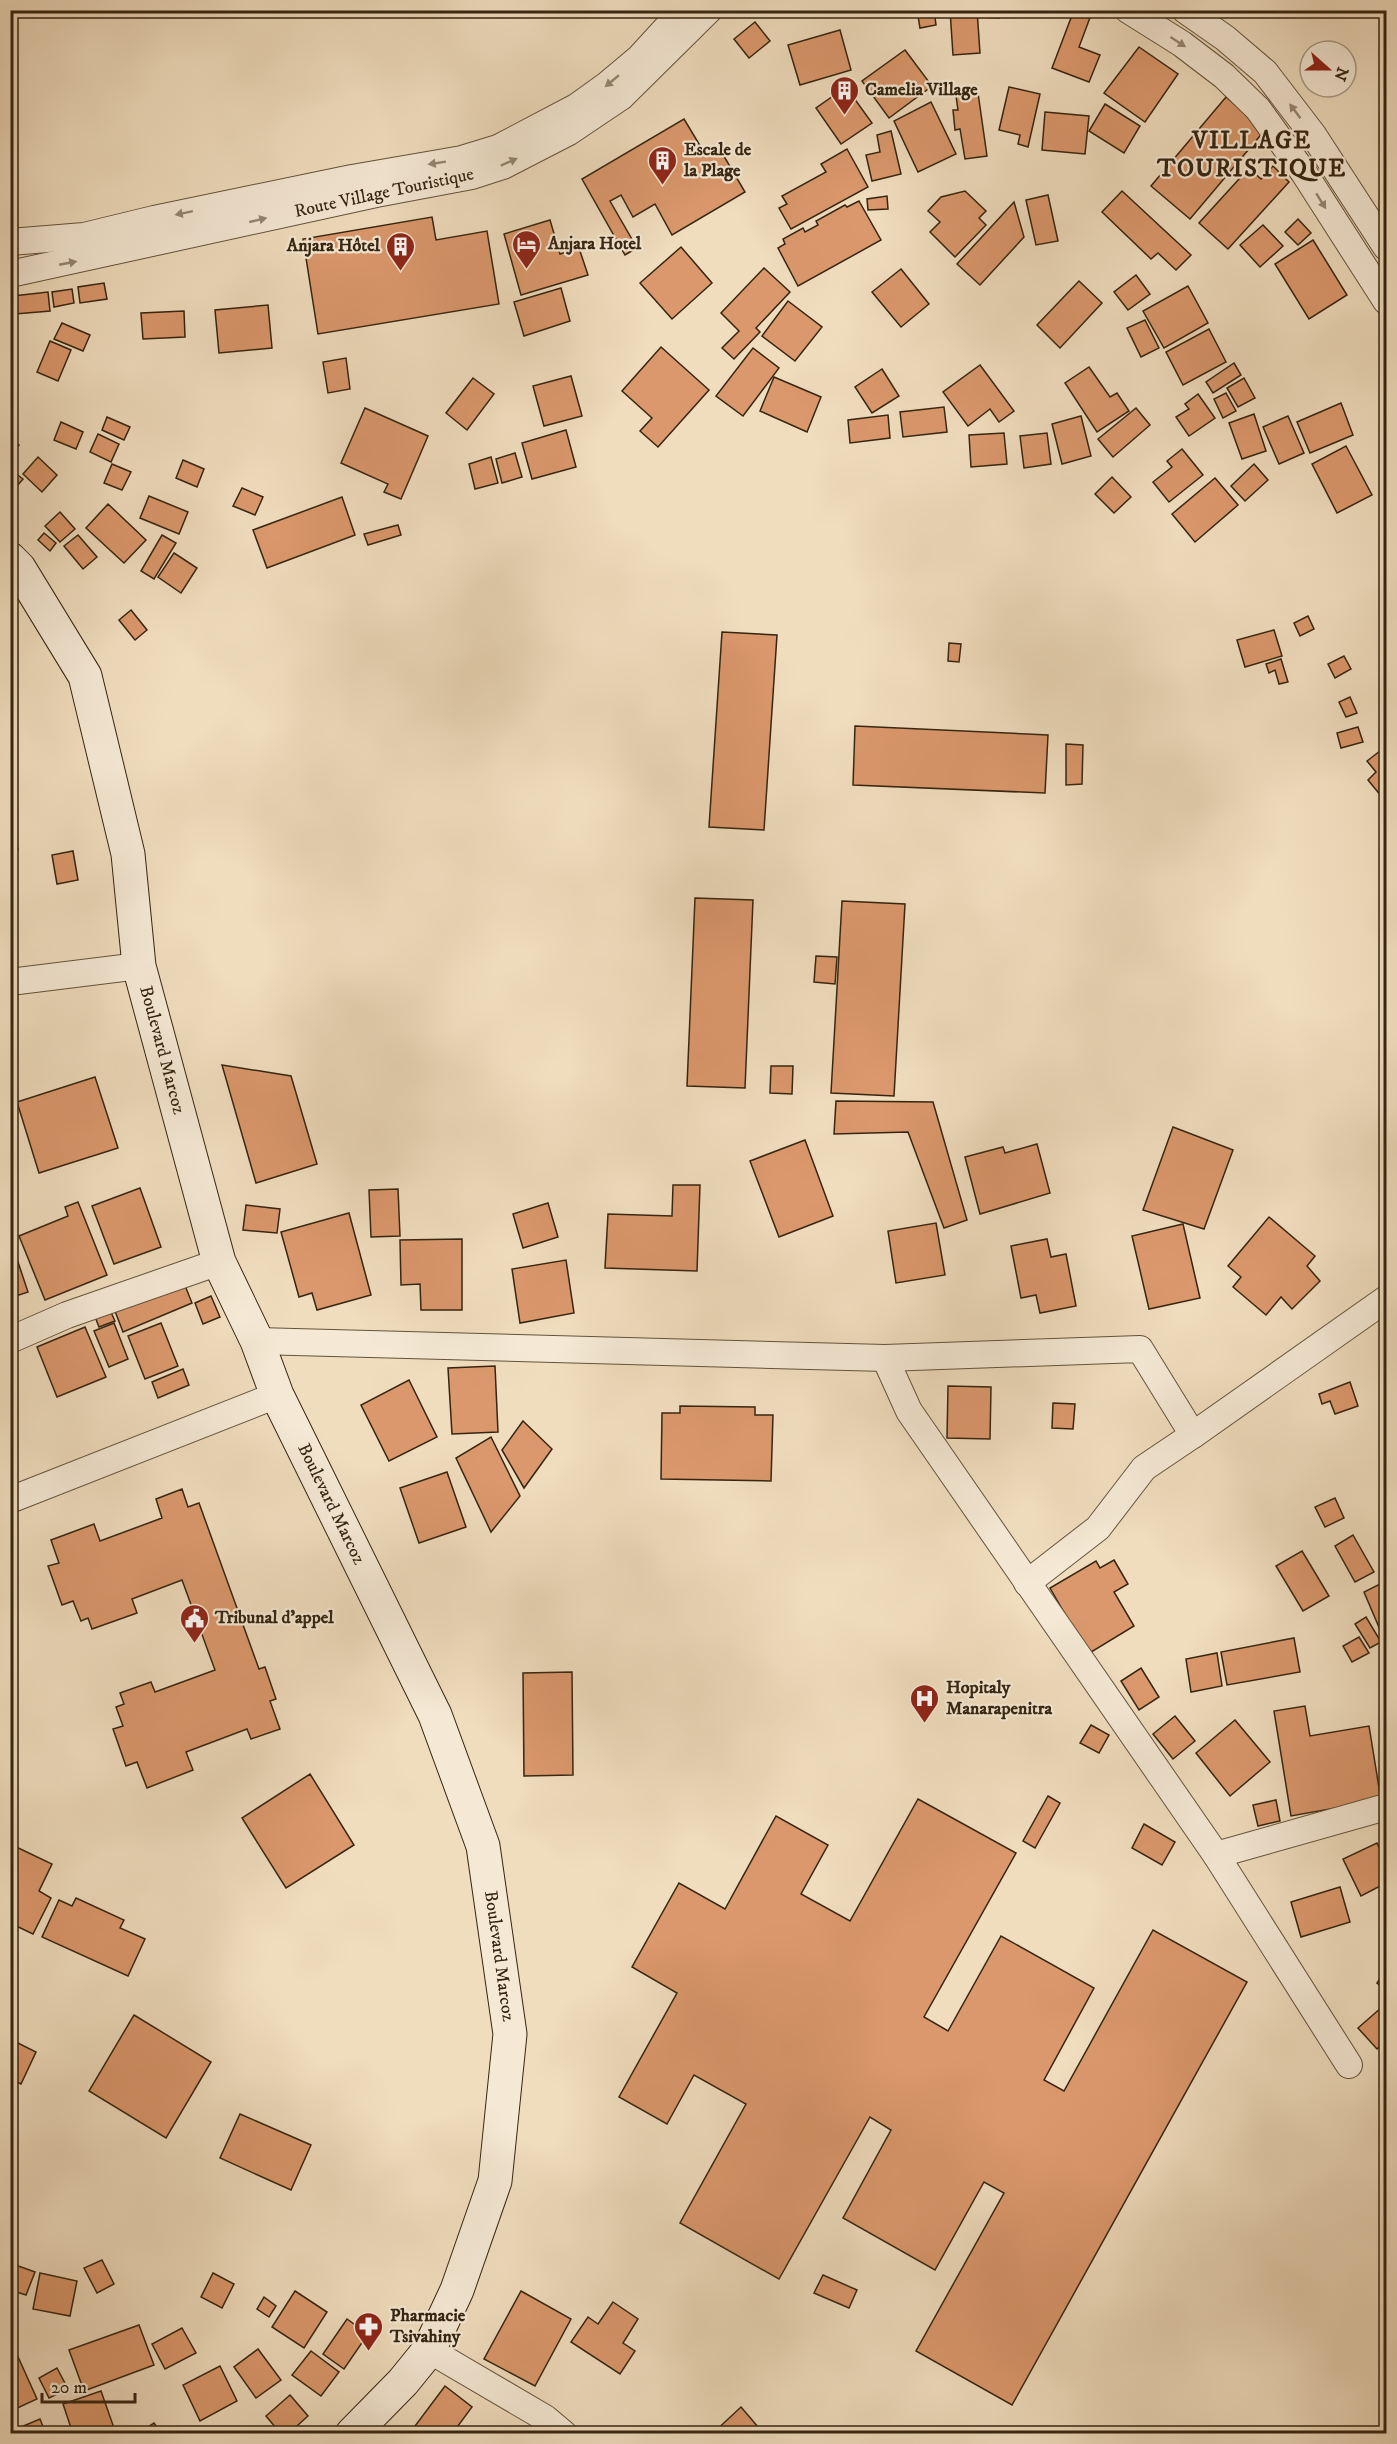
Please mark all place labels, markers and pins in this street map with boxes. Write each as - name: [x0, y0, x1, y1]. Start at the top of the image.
- building icon: Camelia Village: [828, 74, 860, 116]
- place label: Camelia Village: [865, 79, 978, 101]
- place label: Escale de la Plage: [683, 139, 752, 182]
- building icon: Escale de la Plage: [647, 144, 679, 186]
- hotel icon: Anjara Hotel: [511, 228, 543, 270]
- building icon: Anjara Hôtel: [385, 230, 417, 272]
- place label: Anjara Hotel: [547, 233, 642, 255]
- place label: Anjara Hôtel: [286, 235, 381, 257]
- public building icon: Tribunal d'appel: [178, 1602, 210, 1644]
- place label: Tribunal d'appel: [214, 1607, 334, 1629]
- place label: Hopitaly Manarapenitra: [946, 1677, 1052, 1720]
- hospital icon: Hopitaly Manarapenitra: [909, 1682, 941, 1724]
- place label: Pharmacie Tsivahiny: [389, 2305, 466, 2348]
- pharmacy icon: Pharmacie Tsivahiny: [353, 2310, 385, 2352]

